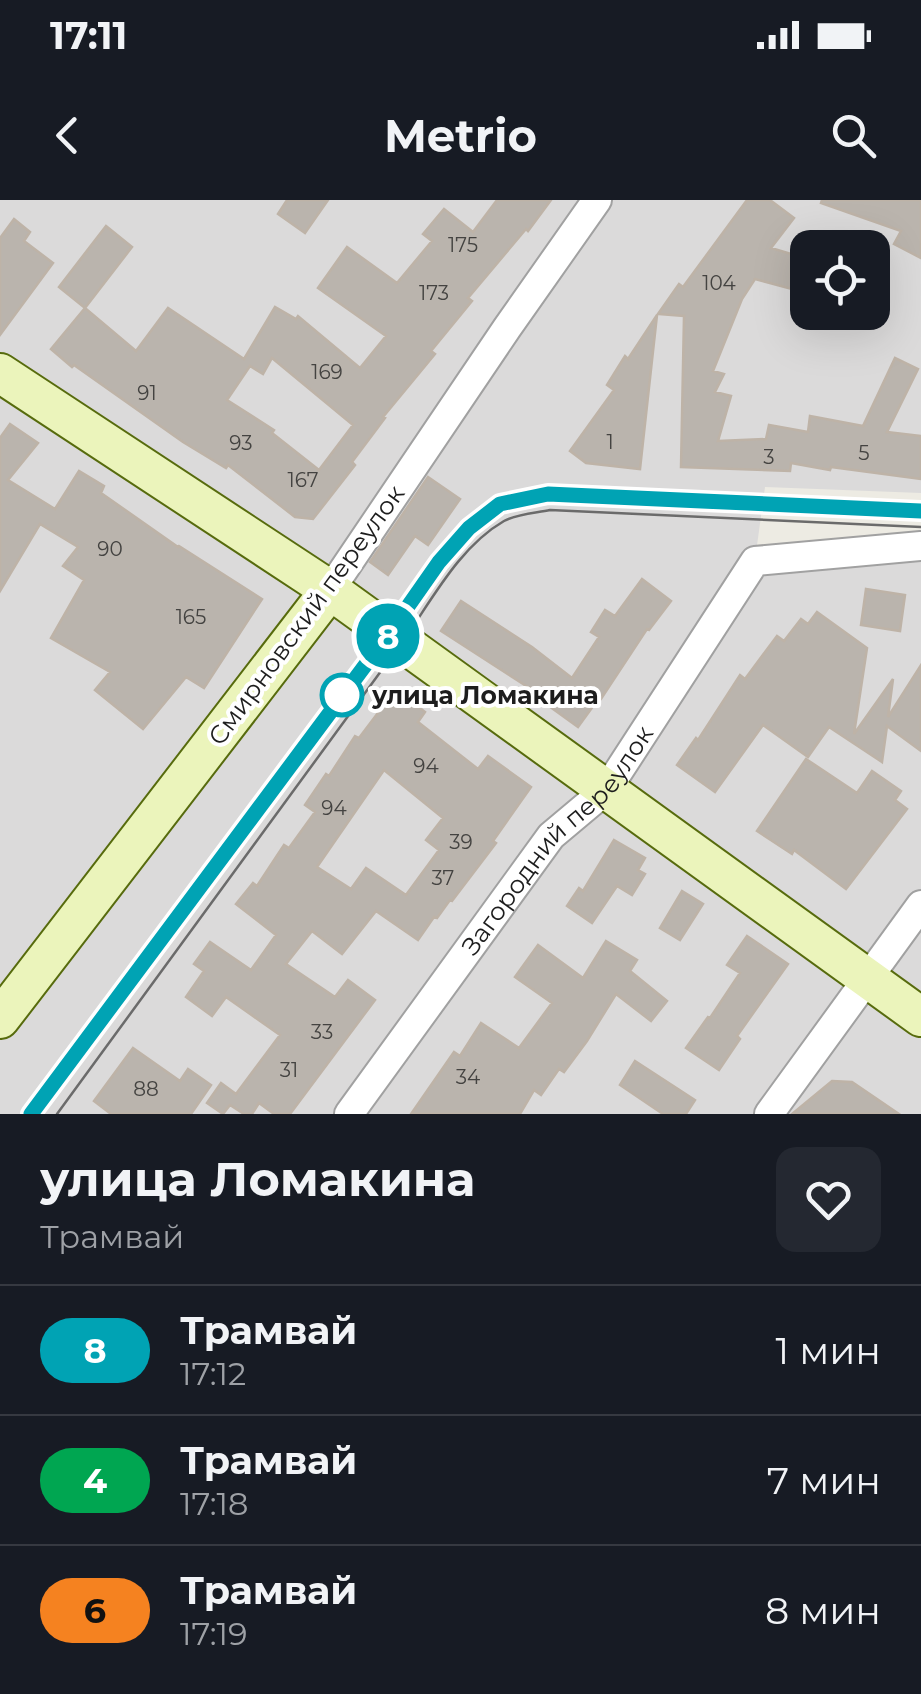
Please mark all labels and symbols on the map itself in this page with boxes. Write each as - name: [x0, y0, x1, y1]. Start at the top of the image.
- house number: 175: [448, 233, 478, 257]
- house number: 104: [702, 271, 736, 295]
- house number: 173: [419, 281, 449, 305]
- house number: 169: [311, 360, 343, 384]
- house number: 91: [137, 381, 157, 405]
- house number: 1: [606, 430, 614, 454]
- house number: 93: [229, 431, 253, 455]
- house number: 5: [858, 441, 870, 465]
- house number: 3: [763, 445, 775, 469]
- house number: 167: [287, 468, 319, 492]
- street label: Смирновский переулок: [202, 479, 411, 751]
- house number: 90: [97, 537, 123, 561]
- line badge: 8: [356, 604, 420, 668]
- house number: 165: [176, 605, 206, 629]
- marker: улица Ломакина: [321, 674, 363, 716]
- place label: улица Ломакина: [371, 680, 599, 710]
- street label: Загородний переулок: [455, 720, 659, 961]
- house number: 94: [413, 754, 439, 778]
- house number: 94: [321, 796, 347, 820]
- house number: 39: [449, 830, 473, 854]
- house number: 37: [432, 866, 454, 890]
- house number: 33: [311, 1020, 333, 1044]
- house number: 31: [280, 1058, 298, 1082]
- house number: 34: [456, 1065, 480, 1089]
- house number: 88: [133, 1077, 159, 1101]

